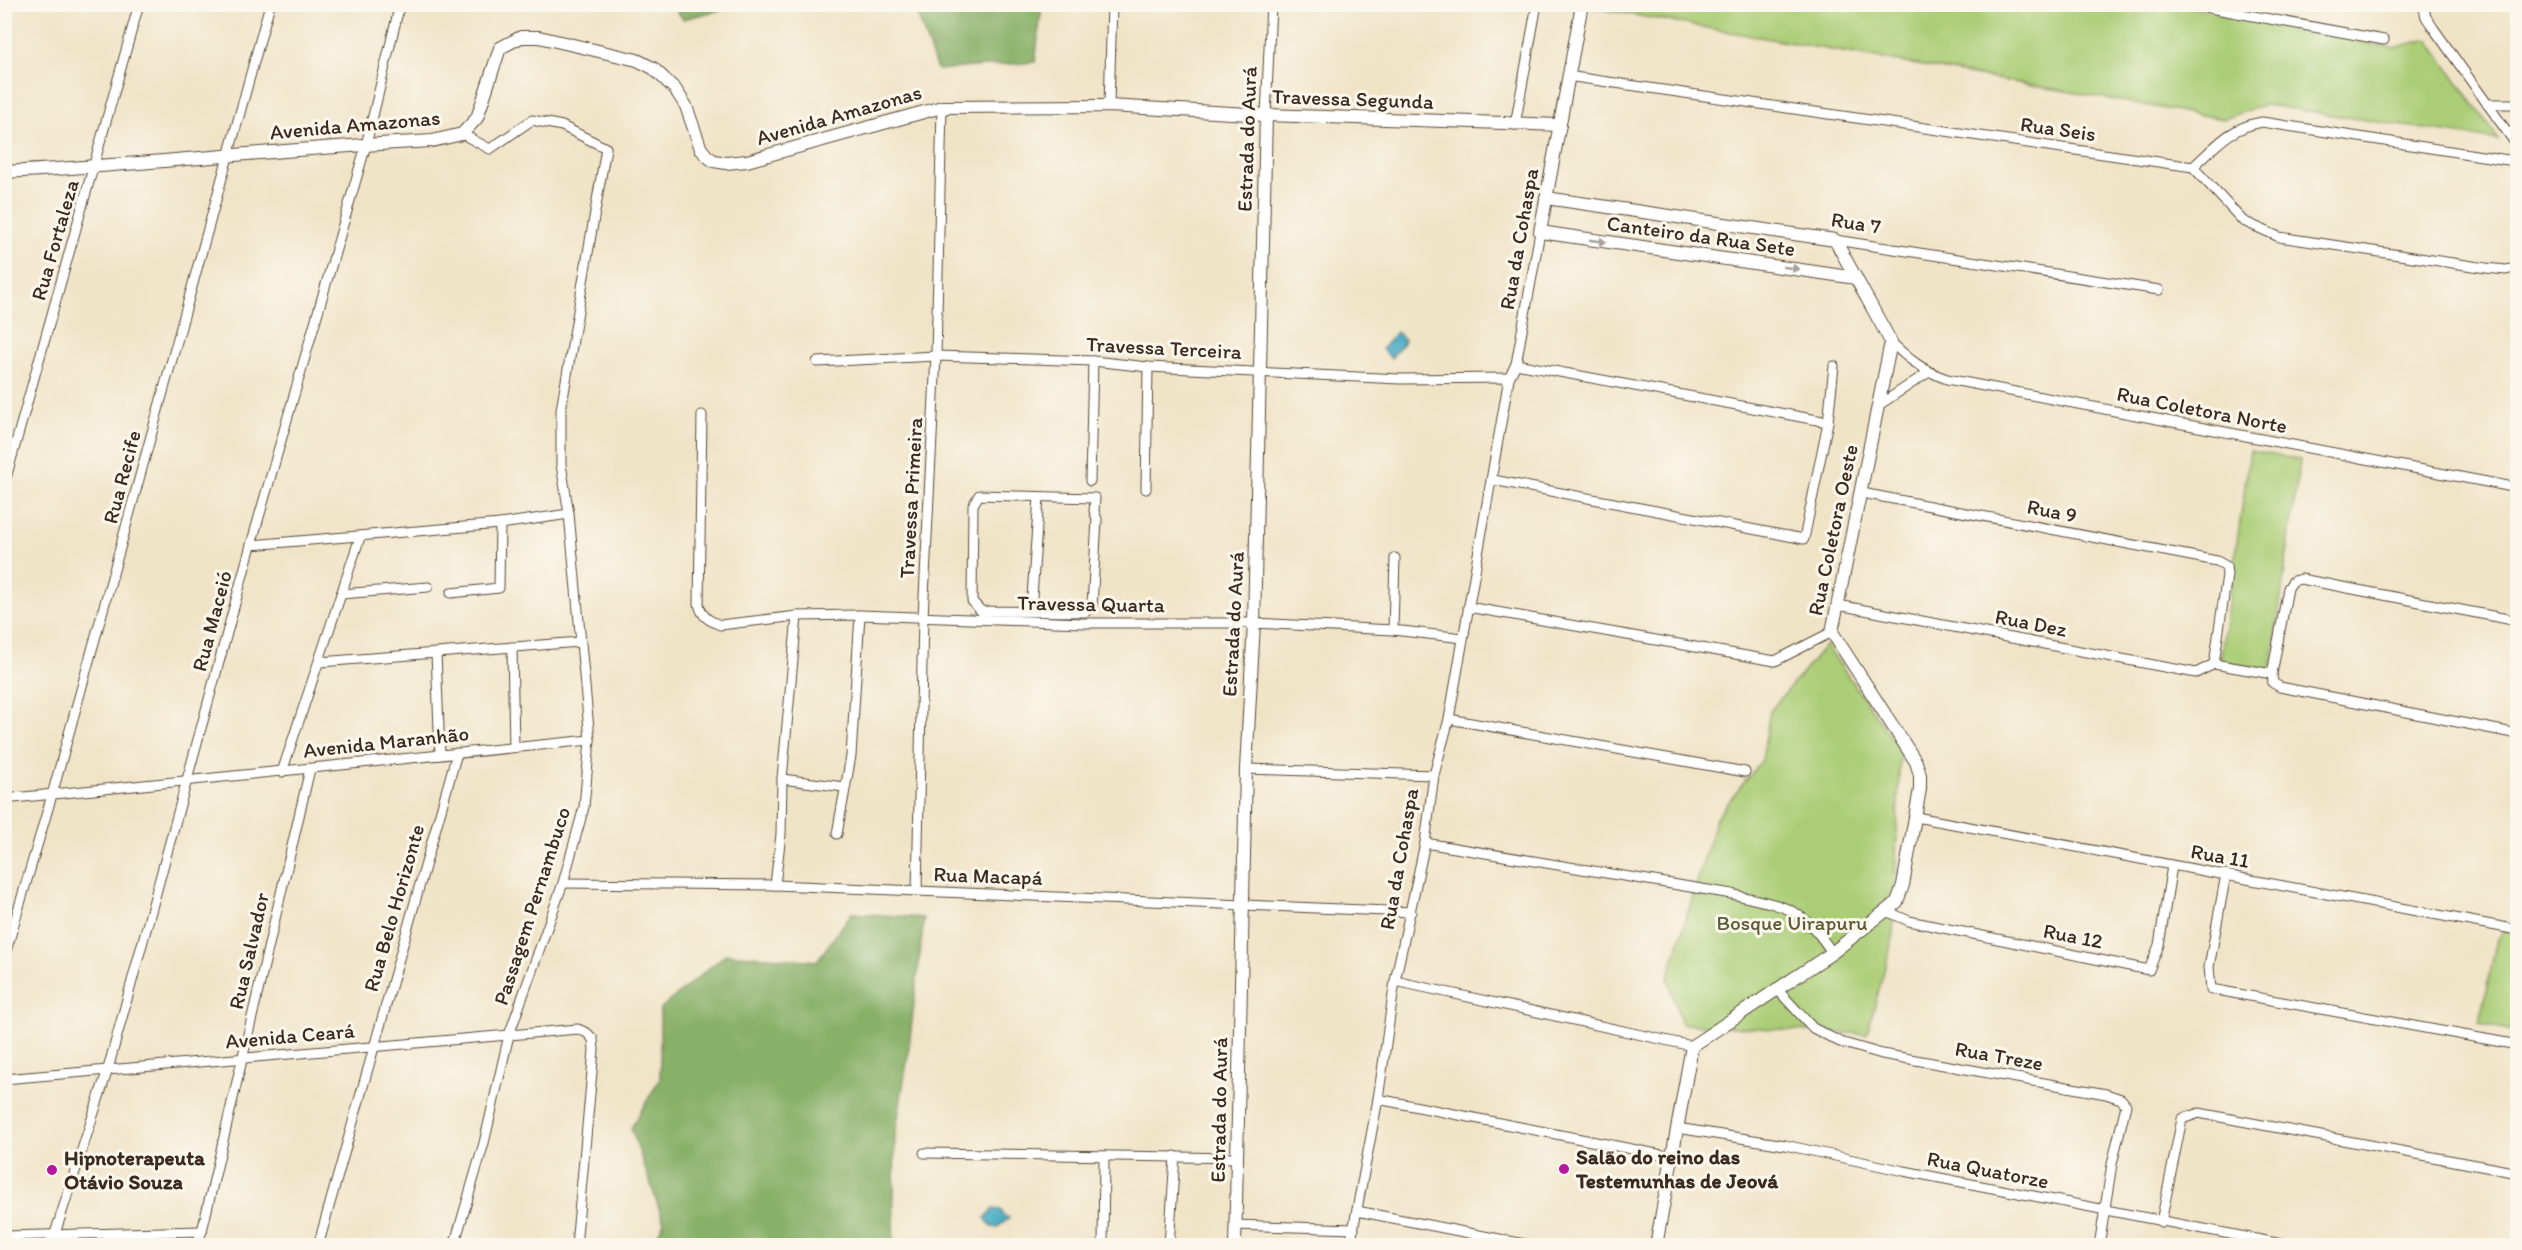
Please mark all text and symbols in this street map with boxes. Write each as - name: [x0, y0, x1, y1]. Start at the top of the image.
- street label: Estrada do Aurá: [1231, 66, 1262, 212]
- street label: Avenida Amazonas: [753, 79, 924, 150]
- street label: Travessa Segunda: [1272, 83, 1435, 114]
- street label: Avenida Amazonas: [269, 105, 441, 144]
- street label: Rua Seis: [2019, 111, 2097, 146]
- street label: Rua da Cohaspa: [1494, 166, 1543, 312]
- street label: Rua Fortaleza: [25, 176, 84, 303]
- street label: Rua 7: [1830, 206, 1883, 239]
- street label: Canteiro da Rua Sete: [1605, 210, 1797, 261]
- one-way arrow: [1589, 236, 1608, 245]
- one-way arrow: [1782, 264, 1801, 273]
- street label: Travessa Terceira: [1086, 331, 1242, 364]
- street label: Rua Coletora Norte: [2115, 381, 2289, 438]
- street label: Travessa Primeira: [894, 417, 927, 579]
- street label: Rua Recife: [97, 427, 146, 526]
- street label: Rua Coletora Oeste: [1802, 442, 1863, 618]
- street label: Rua 9: [2025, 493, 2079, 528]
- street label: Estrada do Aurá: [1216, 551, 1249, 697]
- street label: Rua Maceió: [186, 568, 237, 674]
- street label: Travessa Quarta: [1017, 590, 1165, 617]
- street label: Rua Dez: [1993, 603, 2069, 642]
- street label: Avenida Maranhão: [302, 720, 470, 763]
- street label: Rua da Cohaspa: [1374, 786, 1423, 932]
- street label: Passagem Pernambuco: [488, 804, 575, 1008]
- street label: Rua Belo Horizonte: [358, 821, 429, 994]
- street label: Rua 11: [2189, 838, 2251, 873]
- street label: Rua Macapá: [933, 861, 1043, 890]
- street label: Rua Salvador: [223, 889, 274, 1012]
- park label: Bosque Uirapuru: [1717, 910, 1868, 935]
- street label: Rua 12: [2041, 917, 2105, 954]
- street label: Avenida Ceará: [224, 1017, 356, 1054]
- street label: Rua Treze: [1953, 1035, 2045, 1076]
- street label: Estrada do Aurá: [1205, 1037, 1232, 1183]
- place label: Salão do reino das Testemunhas de Jeová: [1575, 1144, 1779, 1193]
- place label: Hipnoterapeuta Otávio Souza: [64, 1145, 206, 1194]
- street label: Rua Quatorze: [1925, 1145, 2051, 1194]
- marker: Salão do reino das Testemunhas de Jeová: [1557, 1162, 1571, 1176]
- marker: Hipnoterapeuta Otávio Souza: [45, 1163, 59, 1177]

